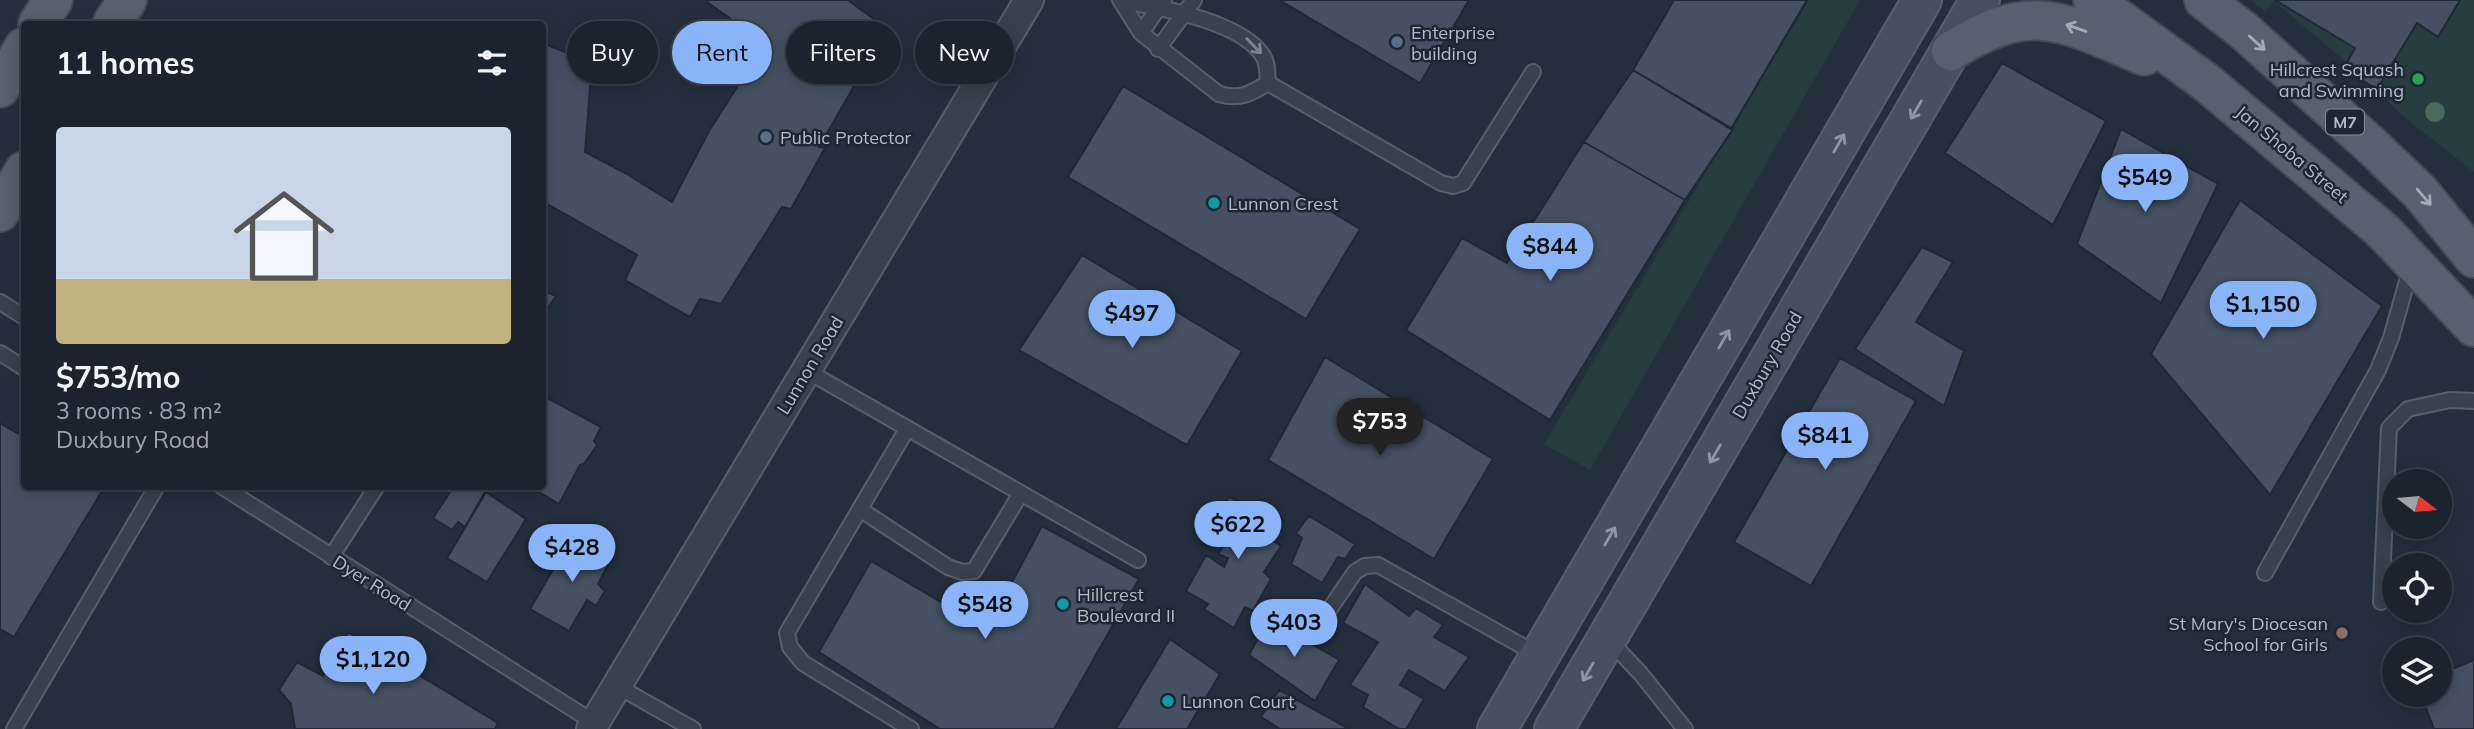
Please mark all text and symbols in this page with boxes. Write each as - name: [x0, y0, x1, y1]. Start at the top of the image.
- chip: Buy: [567, 21, 658, 84]
- chip: Rent: [672, 21, 772, 84]
- chip: Filters: [786, 21, 901, 84]
- chip: New: [915, 21, 1014, 84]
- place label: Enterprise building: [1411, 21, 1495, 65]
- one-way arrow: [2066, 21, 2088, 33]
- marker: Enterprise building: [1389, 34, 1405, 50]
- one-way arrow: [2248, 34, 2265, 51]
- one-way arrow: [1246, 38, 1263, 55]
- text: 11 homes: [56, 44, 195, 82]
- icon: filters: [473, 44, 511, 82]
- place label: Hillcrest Squash and Swimming: [2270, 58, 2404, 102]
- marker: Hillcrest Squash and Swimming: [2410, 71, 2426, 87]
- one-way arrow: [1909, 99, 1923, 119]
- street label: Jan Shoba Street: [2231, 100, 2353, 208]
- road number: M7: [2326, 110, 2364, 134]
- place label: Public Protector: [780, 126, 912, 149]
- marker: Public Protector: [758, 129, 774, 145]
- one-way arrow: [1832, 133, 1846, 153]
- pin: $549: [2104, 154, 2186, 214]
- text: $549: [2117, 162, 2173, 191]
- icon: home: [221, 173, 347, 299]
- one-way arrow: [2416, 188, 2432, 206]
- place label: Lunnon Crest: [1228, 192, 1338, 215]
- marker: Lunnon Crest: [1206, 195, 1222, 211]
- pin: $844: [1509, 224, 1591, 283]
- text: $844: [1522, 231, 1578, 260]
- pin: $1,150: [2206, 282, 2320, 341]
- text: $1,150: [2226, 289, 2300, 318]
- pin: $497: [1091, 290, 1173, 350]
- text: $497: [1104, 298, 1160, 327]
- street label: Duxbury Road: [1727, 307, 1807, 423]
- street label: Lunnon Road: [772, 312, 848, 418]
- one-way arrow: [1717, 330, 1731, 350]
- text: $753/mo: [56, 358, 180, 396]
- text: 3 rooms · 83 m²: [56, 396, 222, 425]
- pin: $753: [1339, 398, 1421, 458]
- text: $753: [1352, 406, 1408, 435]
- pin: $841: [1784, 412, 1866, 472]
- text: $841: [1797, 420, 1853, 449]
- text: Duxbury Road: [56, 425, 209, 454]
- one-way arrow: [1708, 444, 1722, 464]
- north arrow: [2382, 469, 2452, 539]
- map controls: [2382, 469, 2452, 707]
- pin: $622: [1197, 502, 1279, 561]
- text: $622: [1210, 509, 1266, 538]
- pin: $428: [531, 524, 613, 584]
- one-way arrow: [1603, 526, 1617, 546]
- text: $428: [544, 532, 600, 561]
- street label: Dyer Road: [329, 550, 415, 616]
- button: locate: [2382, 553, 2452, 623]
- pin: $548: [944, 582, 1026, 641]
- place label: Hillcrest Boulevard II: [1077, 583, 1175, 627]
- text: $548: [957, 589, 1013, 618]
- marker: Hillcrest Boulevard II: [1055, 596, 1071, 612]
- pin: $403: [1253, 600, 1335, 659]
- text: $403: [1266, 607, 1322, 636]
- place label: St Mary's Diocesan School for Girls: [2169, 612, 2328, 656]
- marker: St Mary's Diocesan School for Girls: [2334, 625, 2350, 641]
- pin: $1,120: [316, 636, 430, 696]
- button: layers: [2382, 637, 2452, 707]
- text: $1,120: [336, 644, 410, 673]
- one-way arrow: [1580, 661, 1594, 681]
- place label: Lunnon Court: [1182, 690, 1294, 713]
- marker: Lunnon Court: [1160, 693, 1176, 709]

